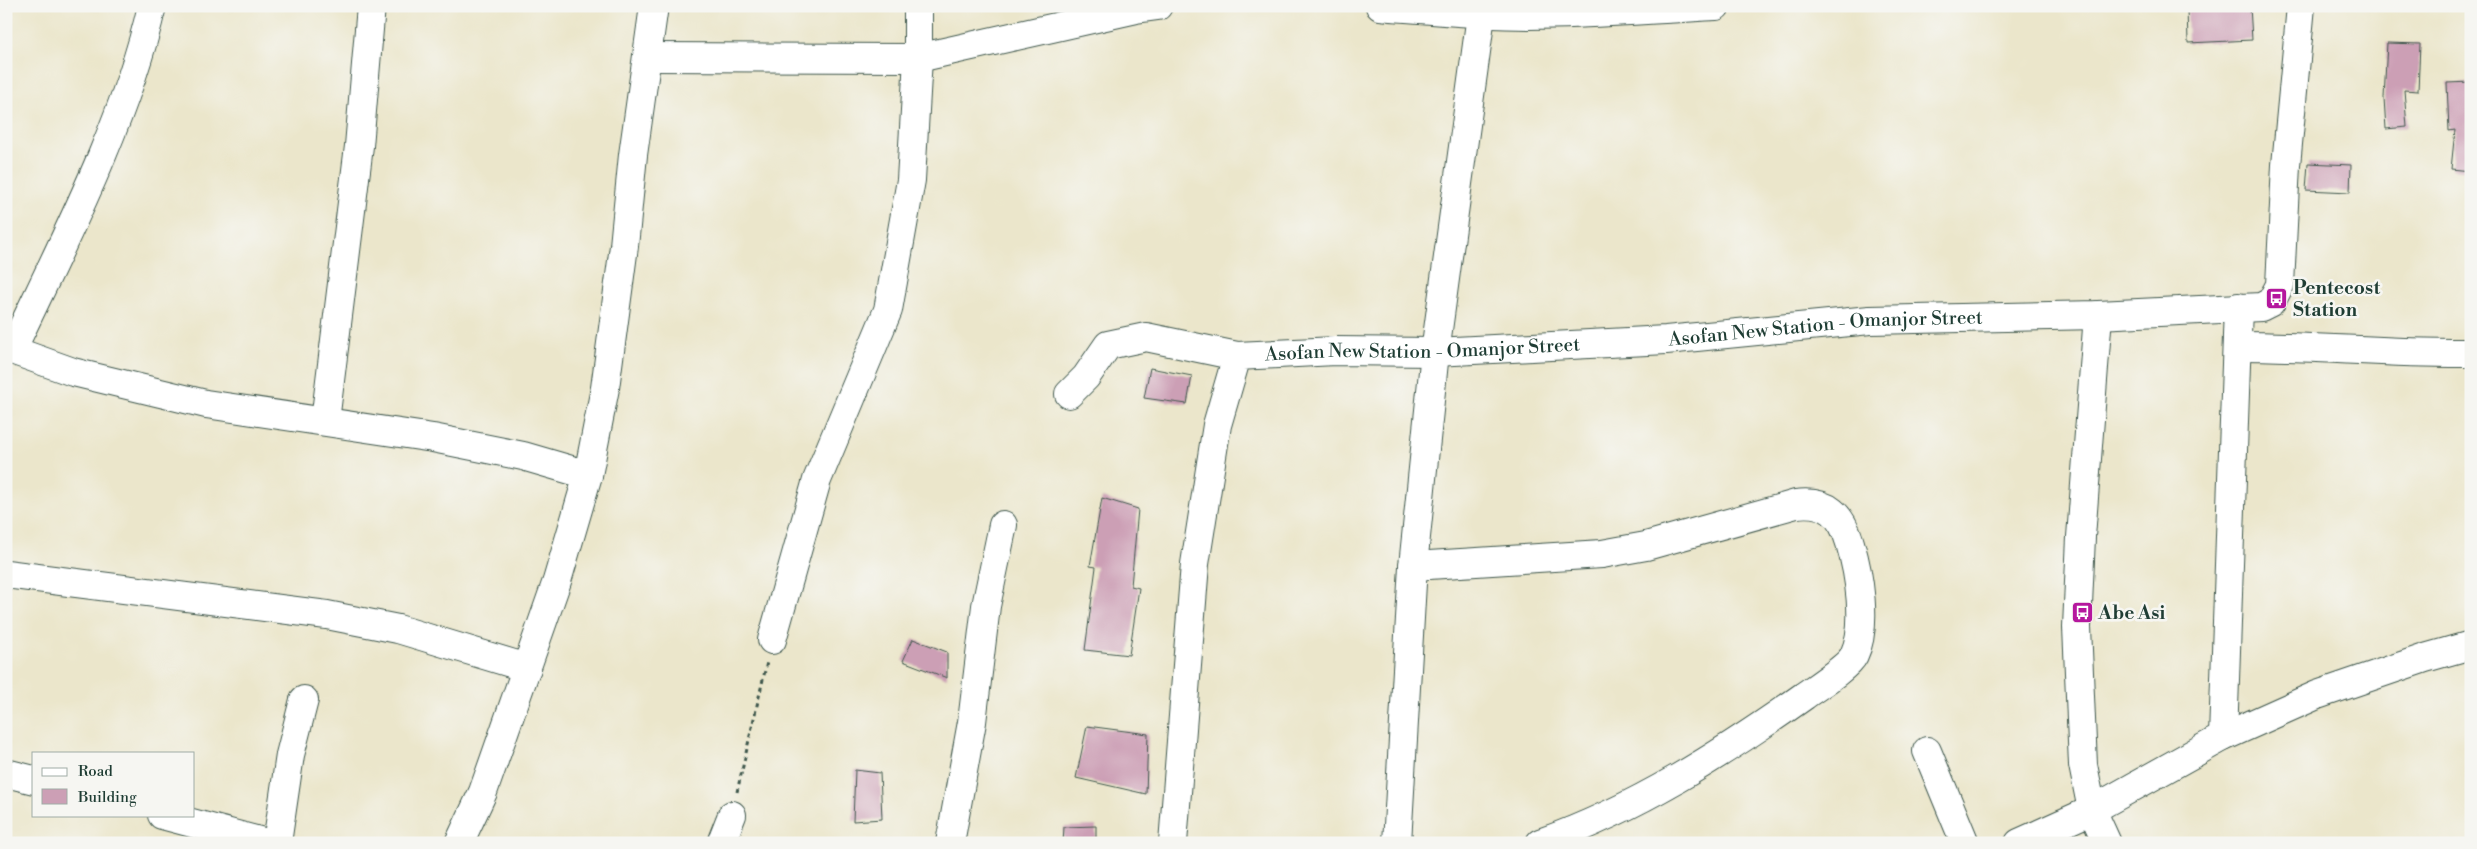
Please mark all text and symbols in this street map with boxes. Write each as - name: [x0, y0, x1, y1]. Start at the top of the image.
- place label: Pentecost Station: [2293, 276, 2380, 322]
- bus stop icon: Pentecost Station: [2265, 287, 2289, 311]
- street label: Asofan New Station - Omanjor Street: [1666, 306, 1983, 352]
- street label: Asofan New Station - Omanjor Street: [1263, 332, 1581, 367]
- bus stop icon: Abe Asi: [2070, 601, 2094, 625]
- place label: Abe Asi: [2097, 601, 2165, 625]
- legend: [32, 752, 195, 816]
- text: Road: [78, 762, 113, 781]
- text: Building: [77, 788, 137, 807]

